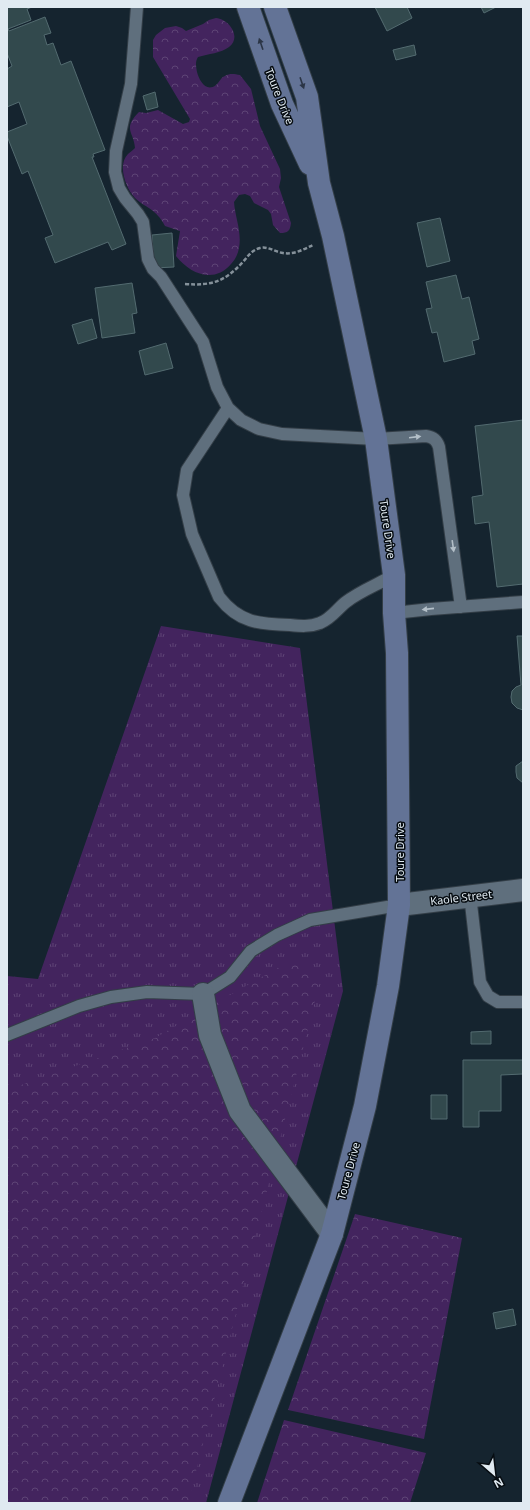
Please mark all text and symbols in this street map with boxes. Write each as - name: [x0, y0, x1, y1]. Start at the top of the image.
- one-way arrow: [257, 37, 263, 49]
- street label: Toure Drive: [262, 66, 298, 126]
- one-way arrow: [300, 78, 306, 90]
- one-way arrow: [409, 434, 421, 440]
- street label: Toure Drive: [376, 499, 400, 559]
- one-way arrow: [450, 540, 456, 552]
- one-way arrow: [422, 606, 434, 612]
- street label: Toure Drive: [392, 822, 407, 882]
- street label: Kaole Street: [429, 886, 493, 908]
- street label: Toure Drive: [333, 1140, 363, 1202]
- north arrow: [474, 1454, 514, 1494]
- text: N: [491, 1475, 506, 1492]

